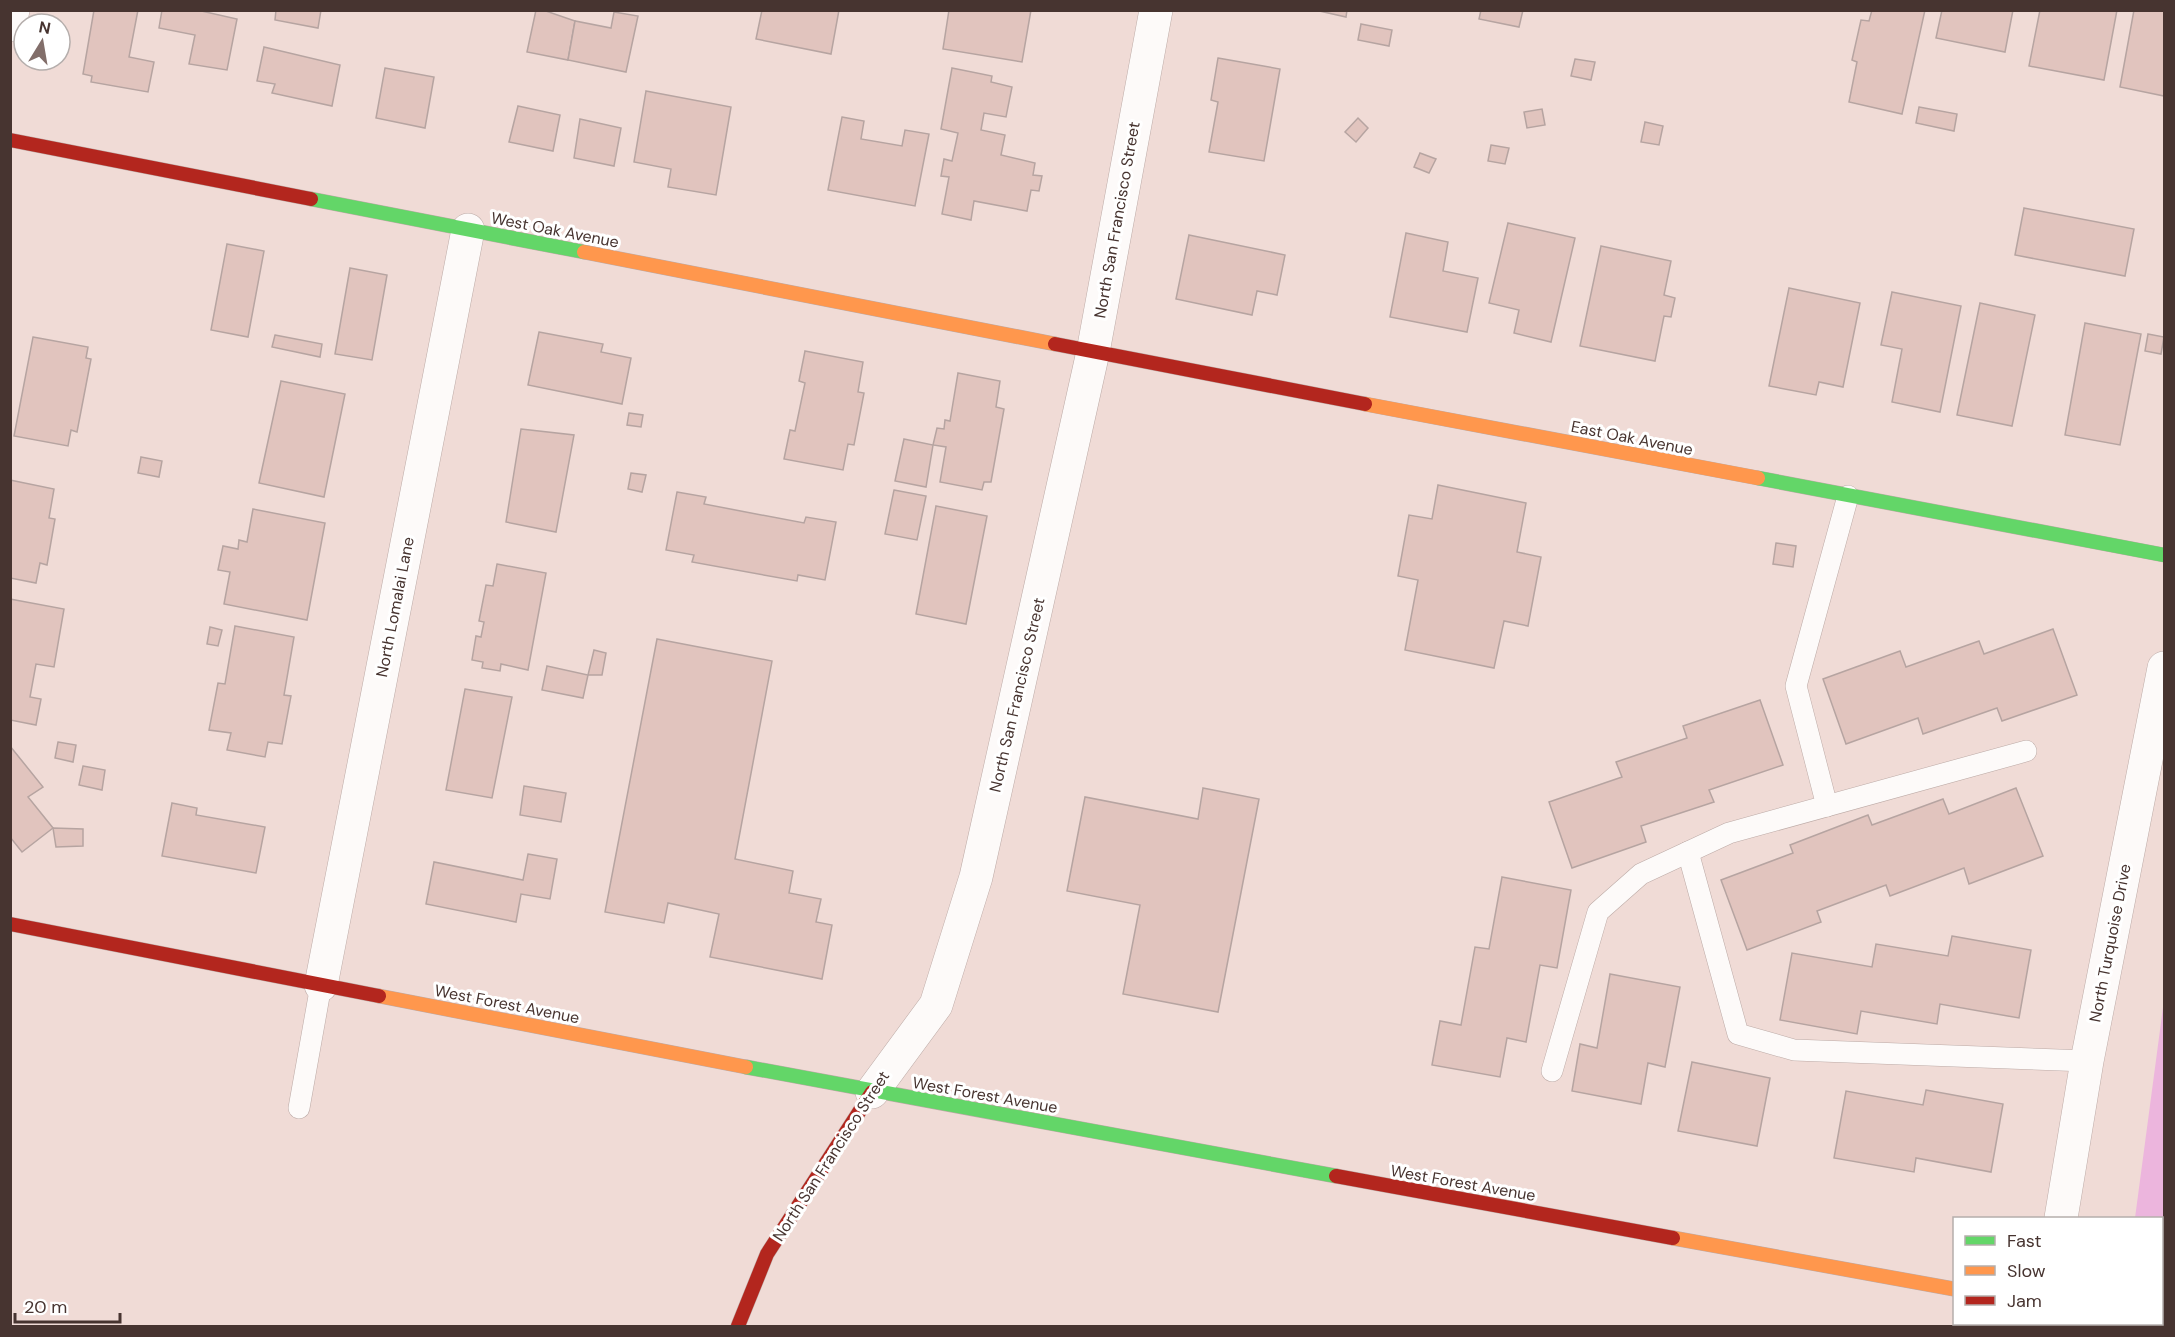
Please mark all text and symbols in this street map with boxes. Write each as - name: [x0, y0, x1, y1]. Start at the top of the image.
- north arrow: [12, 12, 72, 72]
- text: N: [37, 16, 52, 39]
- street label: North San Francisco Street: [1089, 120, 1145, 320]
- street label: West Oak Avenue: [489, 207, 621, 253]
- street label: East Oak Avenue: [1569, 416, 1695, 460]
- street label: North Lomalai Lane: [371, 535, 419, 679]
- street label: North San Francisco Street: [984, 596, 1050, 794]
- street label: North Turquoise Drive: [2084, 862, 2136, 1024]
- street label: West Forest Avenue: [433, 980, 581, 1028]
- street label: North San Francisco Street: [768, 1067, 894, 1245]
- street label: West Forest Avenue: [911, 1072, 1059, 1118]
- street label: West Forest Avenue: [1389, 1160, 1537, 1206]
- legend: [1953, 1217, 2163, 1325]
- text: Fast: [2007, 1229, 2042, 1253]
- text: Slow: [2007, 1259, 2046, 1283]
- scale bar: [15, 1286, 120, 1324]
- text: Jam: [2007, 1289, 2042, 1313]
- text: 20 m: [24, 1295, 67, 1319]

